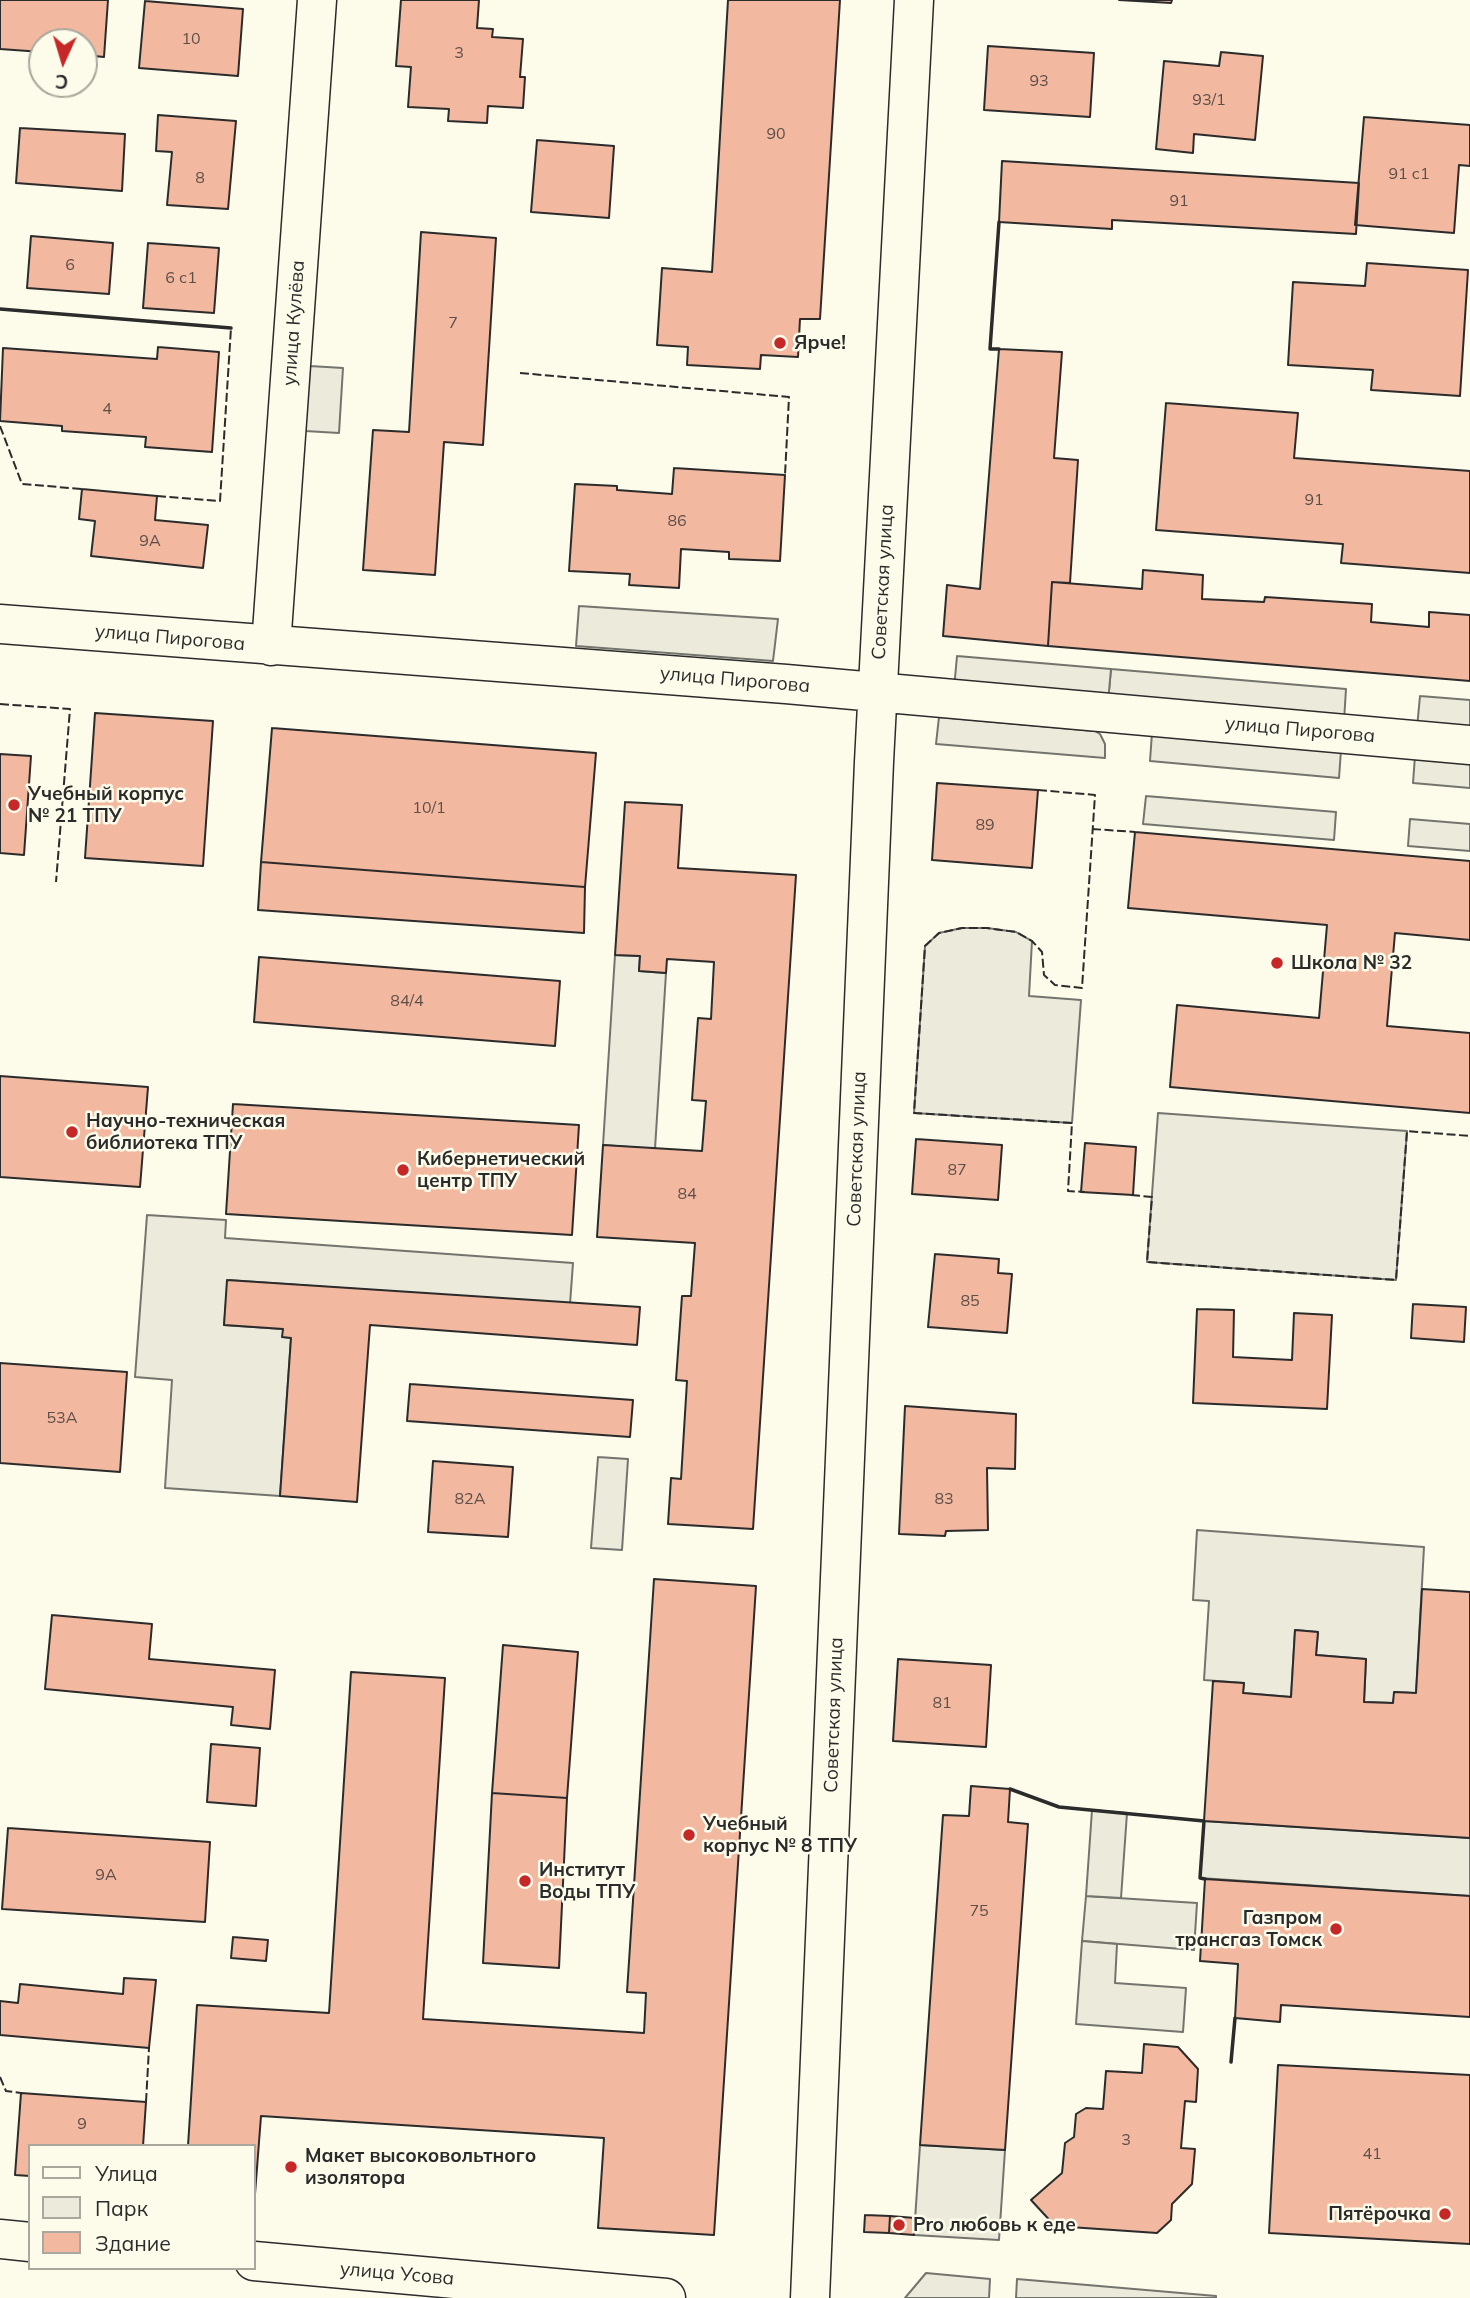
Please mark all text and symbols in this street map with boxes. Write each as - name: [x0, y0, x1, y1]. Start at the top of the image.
- north arrow: [28, 28, 98, 98]
- house number: 10: [181, 29, 201, 49]
- house number: 3: [454, 43, 464, 63]
- text: С: [54, 70, 69, 94]
- house number: 93: [1029, 71, 1049, 91]
- house number: 93/1: [1192, 90, 1226, 110]
- house number: 90: [766, 124, 786, 144]
- house number: 91 с1: [1388, 164, 1430, 184]
- house number: 8: [195, 168, 205, 188]
- house number: 91: [1169, 191, 1189, 211]
- house number: 6: [65, 255, 75, 275]
- street label: улица Кулёва: [278, 259, 310, 387]
- house number: 6 с1: [165, 268, 197, 288]
- house number: 7: [448, 313, 458, 333]
- place label: Ярче!: [794, 332, 846, 354]
- marker: Ярче!: [772, 335, 788, 351]
- house number: 4: [102, 399, 112, 419]
- house number: 91: [1304, 490, 1324, 510]
- street label: Советская улица: [868, 504, 898, 660]
- house number: 86: [667, 511, 687, 531]
- house number: 9А: [139, 531, 161, 551]
- street label: улица Пирогова: [94, 620, 246, 656]
- street label: улица Пирогова: [659, 662, 811, 698]
- street label: улица Пирогова: [1224, 712, 1376, 748]
- place label: Учебный корпус № 21 ТПУ: [28, 783, 184, 827]
- marker: Учебный корпус № 21 ТПУ: [6, 797, 22, 813]
- house number: 10/1: [412, 798, 446, 818]
- house number: 89: [975, 815, 995, 835]
- place label: Школа № 32: [1291, 952, 1412, 974]
- marker: Школа № 32: [1269, 955, 1285, 971]
- house number: 84/4: [390, 991, 424, 1011]
- street label: Советская улица: [843, 1071, 871, 1227]
- place label: Научно-техническая библиотека ТПУ: [86, 1110, 285, 1154]
- marker: Научно-техническая библиотека ТПУ: [64, 1124, 80, 1140]
- place label: Кибернетический центр ТПУ: [417, 1148, 585, 1192]
- house number: 87: [947, 1160, 967, 1180]
- marker: Кибернетический центр ТПУ: [395, 1162, 411, 1178]
- house number: 84: [677, 1184, 697, 1204]
- house number: 85: [960, 1291, 980, 1311]
- house number: 53А: [47, 1408, 77, 1428]
- house number: 82А: [455, 1489, 485, 1509]
- house number: 83: [934, 1489, 954, 1509]
- street label: Советская улица: [820, 1637, 848, 1793]
- house number: 81: [932, 1693, 952, 1713]
- place label: Учебный корпус № 8 ТПУ: [703, 1813, 857, 1857]
- marker: Учебный корпус № 8 ТПУ: [681, 1827, 697, 1843]
- place label: Институт Воды ТПУ: [539, 1859, 635, 1903]
- house number: 9А: [95, 1865, 117, 1885]
- marker: Институт Воды ТПУ: [517, 1873, 533, 1889]
- house number: 75: [969, 1901, 989, 1921]
- place label: Газпром трансгаз Томск: [1175, 1907, 1322, 1951]
- marker: Газпром трансгаз Томск: [1328, 1921, 1344, 1937]
- house number: 9: [77, 2114, 87, 2134]
- house number: 3: [1121, 2130, 1131, 2150]
- legend: [28, 2144, 256, 2270]
- house number: 41: [1362, 2144, 1382, 2164]
- place label: Макет высоковольтного изолятора: [305, 2145, 536, 2189]
- marker: Макет высоковольтного изолятора: [283, 2159, 299, 2175]
- text: Улица: [95, 2160, 158, 2186]
- text: Парк: [95, 2195, 148, 2221]
- place label: Пятёрочка: [1328, 2203, 1431, 2225]
- marker: Пятёрочка: [1437, 2206, 1453, 2222]
- place label: Pro любовь к еде: [913, 2214, 1076, 2236]
- marker: Pro любовь к еде: [891, 2217, 907, 2233]
- text: Здание: [95, 2230, 171, 2256]
- street label: улица Усова: [339, 2258, 455, 2290]

